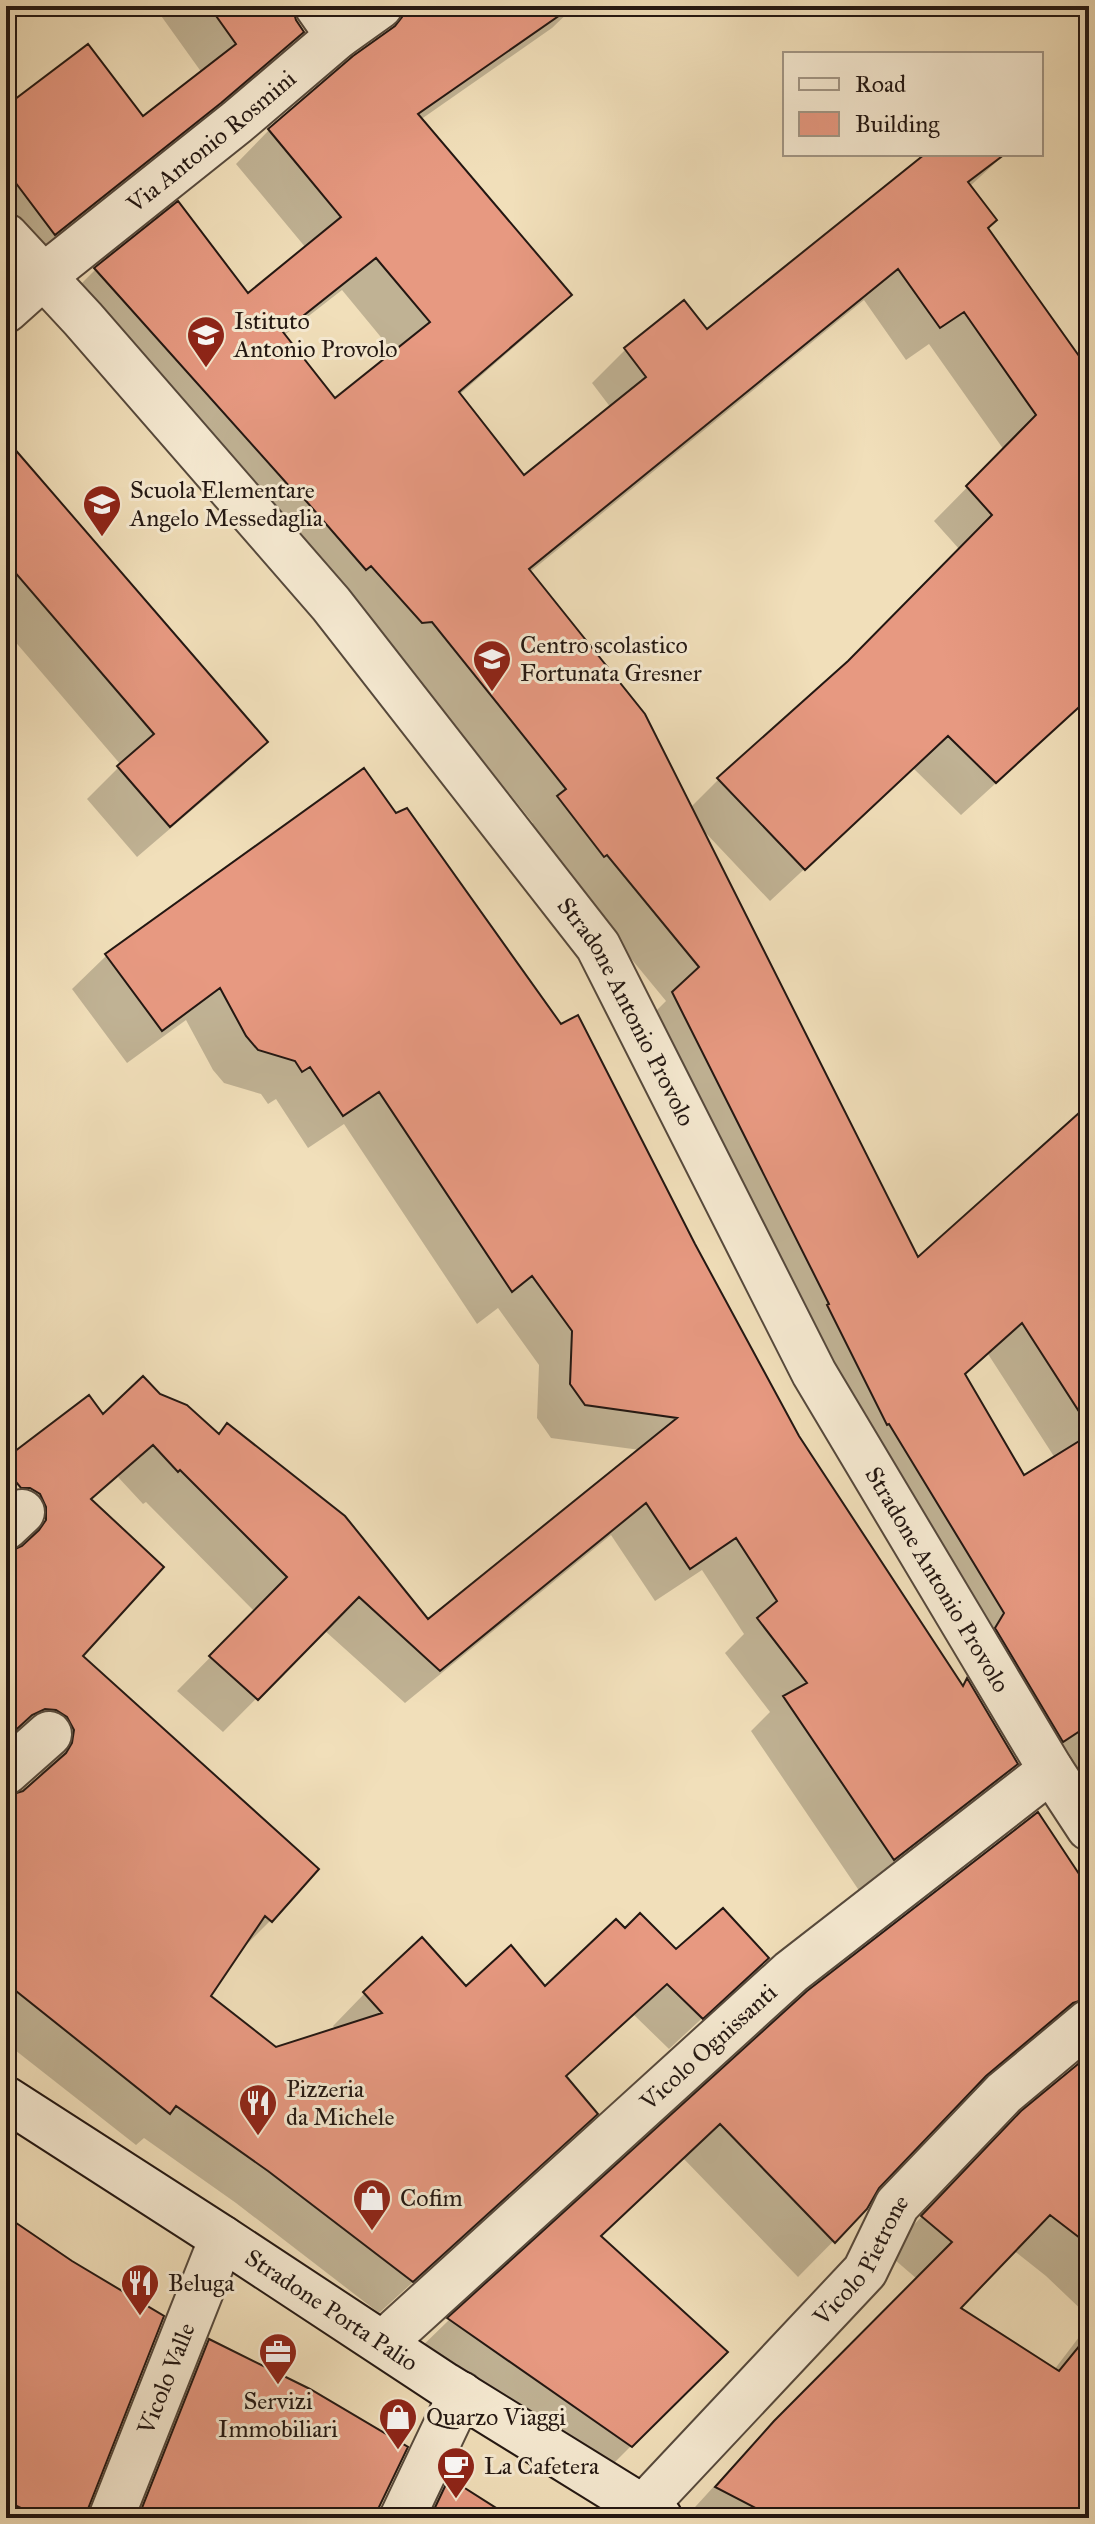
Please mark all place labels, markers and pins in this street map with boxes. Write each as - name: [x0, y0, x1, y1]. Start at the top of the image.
- place label: Istituto Antonio Provolo: [233, 306, 397, 364]
- school or university icon: Istituto Antonio Provolo: [185, 314, 227, 369]
- place label: Scuola Elementare Angelo Messedaglia: [129, 475, 324, 533]
- school or university icon: Scuola Elementare Angelo Messedaglia: [81, 483, 123, 538]
- place label: Centro scolastico Fortunata Gresner: [520, 630, 702, 688]
- school or university icon: Centro scolastico Fortunata Gresner: [471, 638, 513, 693]
- place label: Pizzeria da Michele: [286, 2074, 394, 2132]
- restaurant icon: Pizzeria da Michele: [237, 2082, 279, 2137]
- shop icon: Cofim: [351, 2177, 393, 2232]
- place label: Cofim: [400, 2183, 463, 2213]
- restaurant icon: Beluga: [119, 2262, 161, 2317]
- place label: Beluga: [168, 2268, 235, 2298]
- office icon: Servizi Immobiliari: [257, 2331, 299, 2386]
- place label: Servizi Immobiliari: [218, 2386, 338, 2444]
- shop icon: Quarzo Viaggi: [377, 2396, 419, 2451]
- place label: Quarzo Viaggi: [426, 2402, 566, 2432]
- cafe icon: La Cafetera: [435, 2445, 477, 2500]
- place label: La Cafetera: [484, 2451, 600, 2481]

